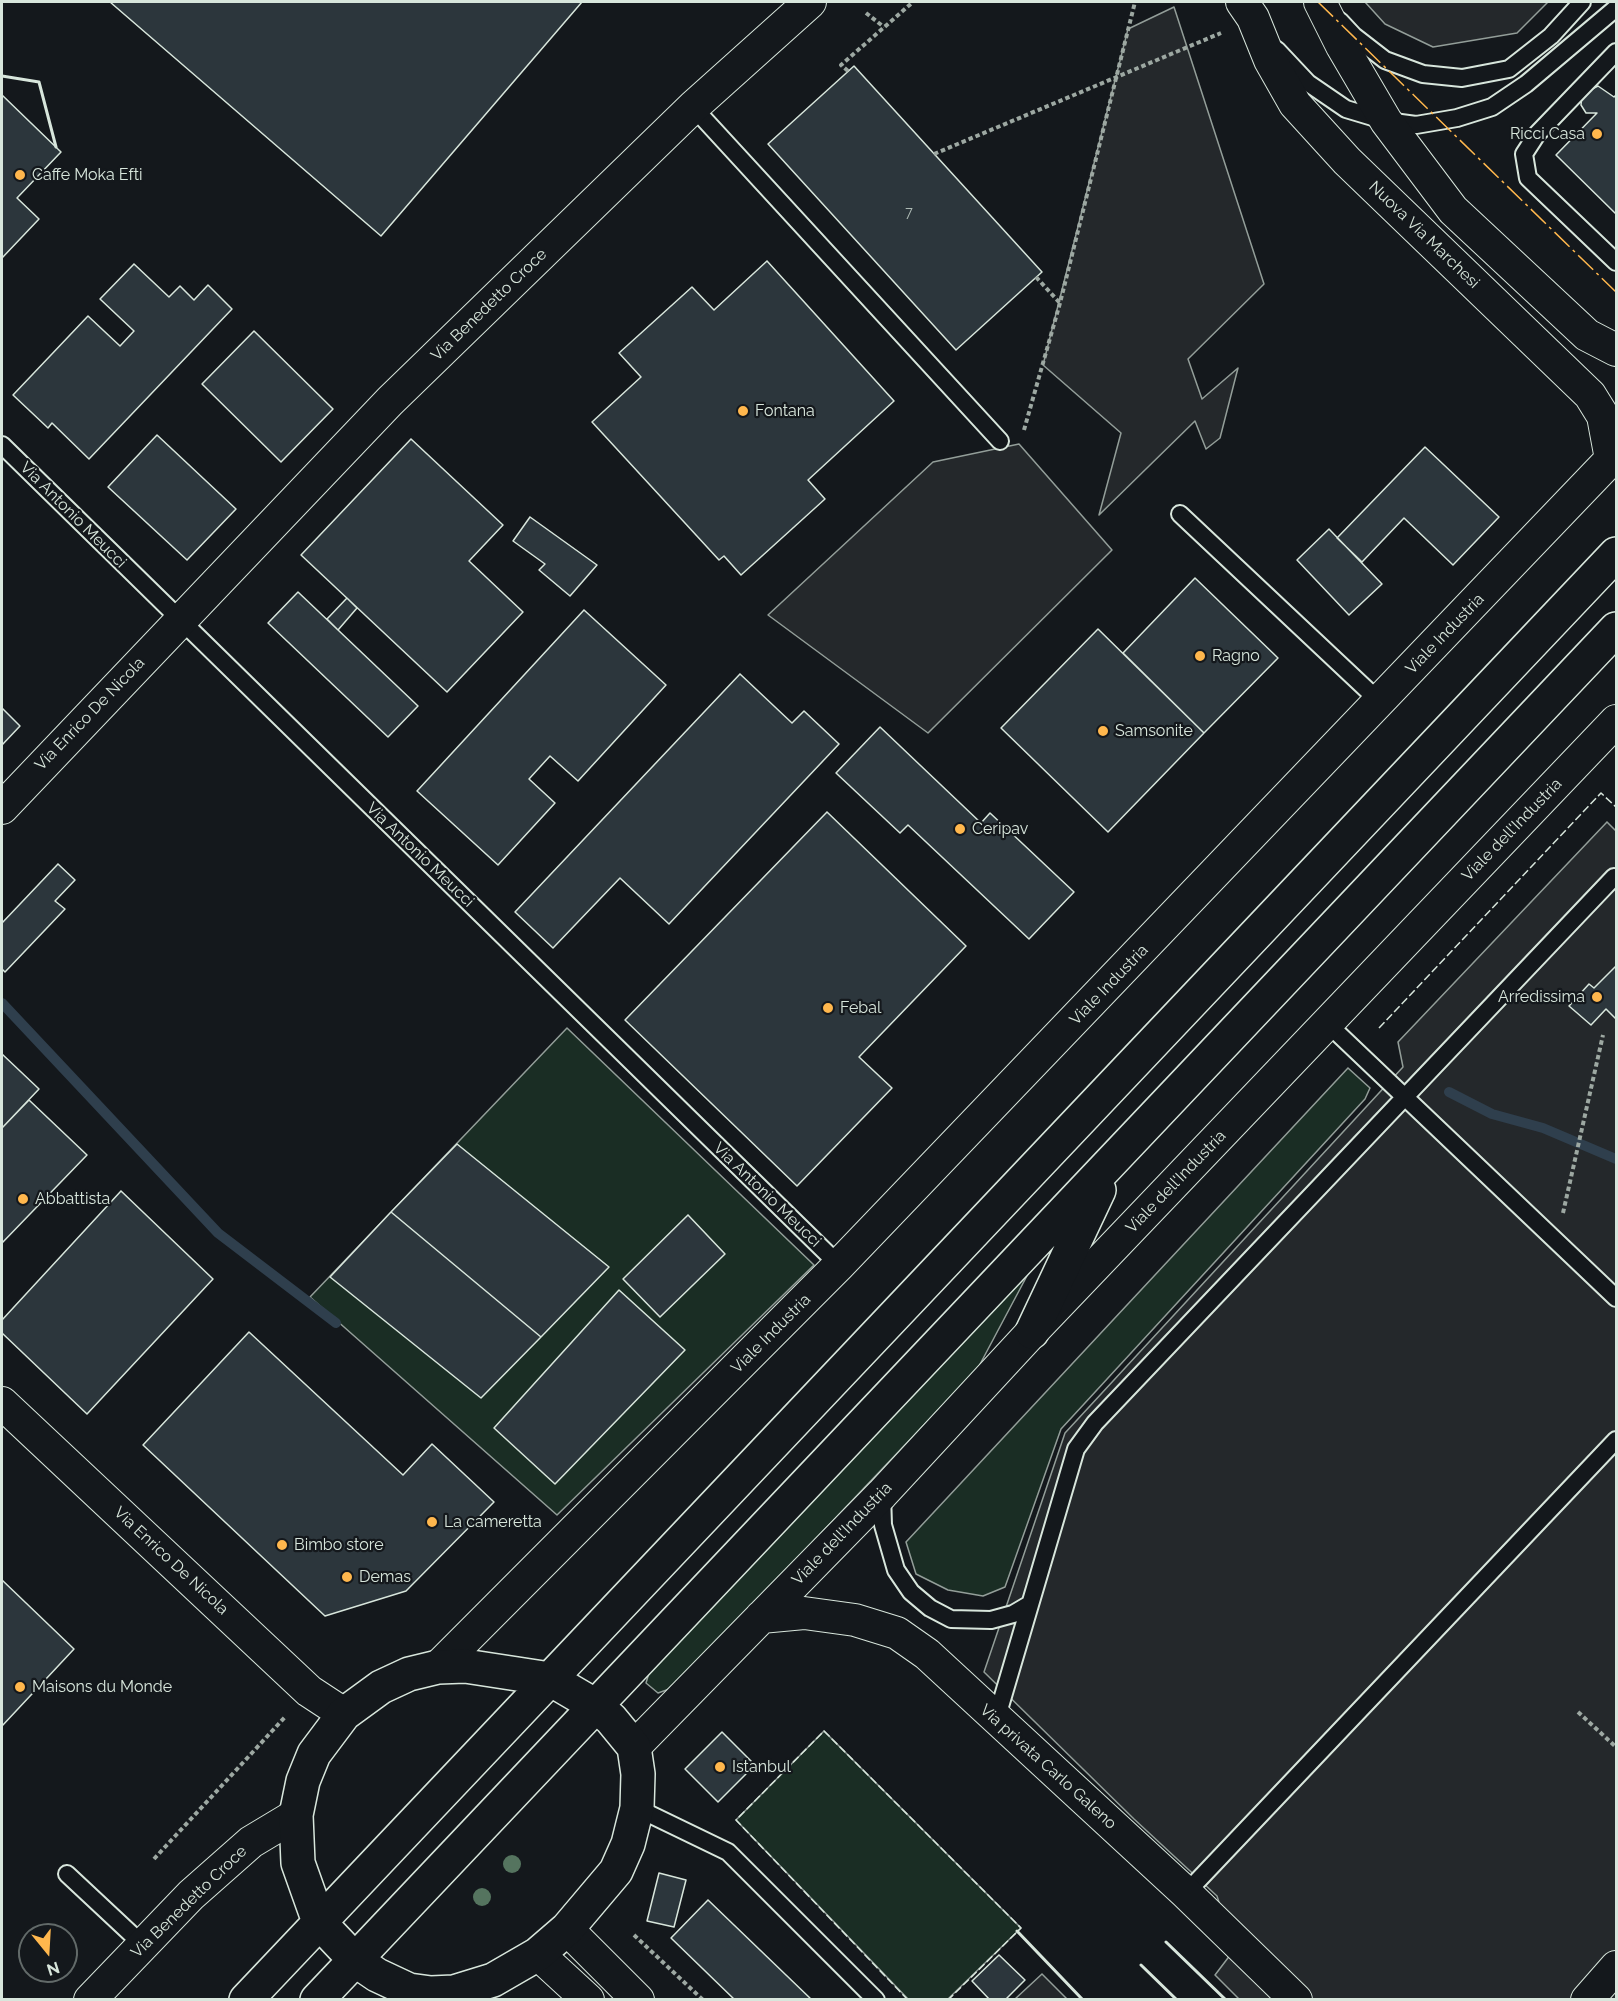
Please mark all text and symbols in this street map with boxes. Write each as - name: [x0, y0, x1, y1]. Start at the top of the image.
- place label: Ricci Casa: [1510, 124, 1585, 144]
- marker: Ricci Casa: [1590, 127, 1604, 141]
- place label: Caffe Moka Efti: [32, 165, 143, 185]
- marker: Caffe Moka Efti: [13, 168, 27, 182]
- street label: Nuova Via Marchesi: [1365, 177, 1483, 293]
- house number: 7: [905, 205, 913, 221]
- street label: Via Benedetto Croce: [427, 245, 551, 365]
- place label: Fontana: [755, 401, 815, 421]
- marker: Fontana: [736, 404, 750, 418]
- street label: Via Antonio Meucci: [16, 458, 130, 572]
- street label: Viale Industria: [1402, 590, 1488, 678]
- place label: Ragno: [1212, 646, 1260, 666]
- marker: Ragno: [1193, 649, 1207, 663]
- street label: Via Enrico De Nicola: [31, 654, 149, 774]
- place label: Samsonite: [1115, 721, 1193, 741]
- marker: Samsonite: [1096, 724, 1110, 738]
- street label: Viale dell'Industria: [1458, 775, 1566, 885]
- street label: Via Antonio Meucci: [362, 799, 478, 911]
- place label: Ceripav: [972, 819, 1028, 839]
- marker: Ceripav: [953, 822, 967, 836]
- street label: Viale Industria: [1066, 941, 1152, 1029]
- place label: Arredissima: [1498, 987, 1585, 1007]
- marker: Arredissima: [1590, 990, 1604, 1004]
- place label: Febal: [840, 998, 881, 1018]
- marker: Febal: [821, 1001, 835, 1015]
- street label: Viale dell'Industria: [1122, 1127, 1230, 1237]
- street label: Via Antonio Meucci: [709, 1139, 825, 1251]
- place label: Abbattista: [35, 1189, 110, 1209]
- marker: Abbattista: [16, 1192, 30, 1206]
- street label: Viale Industria: [727, 1290, 815, 1378]
- street label: Viale dell'Industria: [788, 1479, 896, 1589]
- street label: Via Enrico De Nicola: [110, 1503, 232, 1619]
- place label: La cameretta: [444, 1512, 542, 1532]
- marker: La cameretta: [425, 1515, 439, 1529]
- place label: Bimbo store: [294, 1535, 384, 1555]
- marker: Bimbo store: [275, 1538, 289, 1552]
- place label: Demas: [359, 1567, 411, 1587]
- marker: Demas: [340, 1570, 354, 1584]
- place label: Maisons du Monde: [32, 1677, 172, 1697]
- marker: Maisons du Monde: [13, 1680, 27, 1694]
- street label: Via privata Carlo Galeno: [976, 1701, 1120, 1833]
- place label: Istanbul: [732, 1757, 791, 1777]
- marker: Istanbul: [713, 1760, 727, 1774]
- street label: Via Benedetto Croce: [127, 1842, 251, 1962]
- north arrow: [18, 1923, 78, 1983]
- text: N: [44, 1958, 62, 1980]

